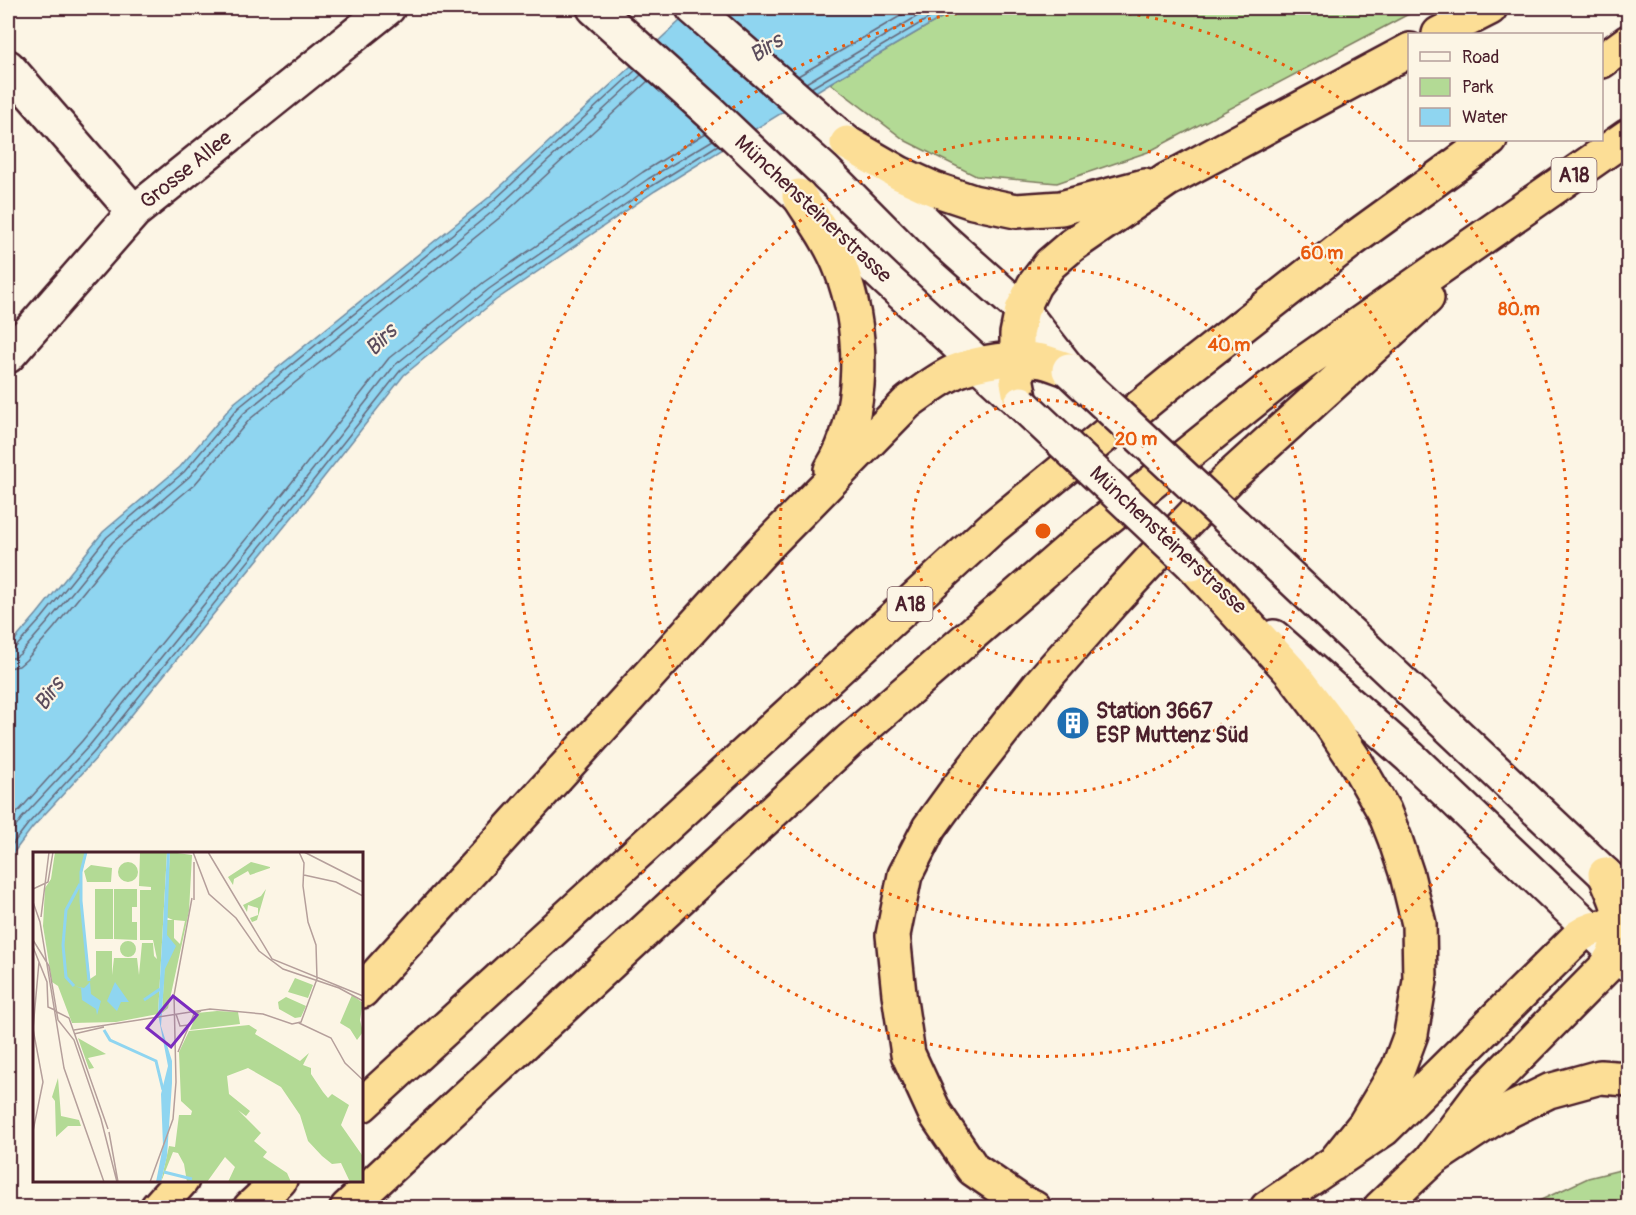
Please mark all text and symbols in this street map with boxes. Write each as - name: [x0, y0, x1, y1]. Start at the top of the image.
- water label: Birs: [744, 26, 790, 69]
- legend: [1408, 33, 1603, 141]
- text: Road: [1462, 46, 1499, 69]
- text: Park: [1462, 76, 1494, 99]
- text: Water: [1462, 106, 1508, 129]
- street label: Grosse Allee: [135, 124, 238, 215]
- street label: Münchensteinerstrasse: [729, 129, 898, 289]
- road number: A18: [1552, 158, 1596, 192]
- text: 60 m: [1301, 242, 1343, 265]
- text: 80 m: [1498, 298, 1540, 321]
- water label: Birs: [359, 317, 404, 362]
- text: 40 m: [1208, 334, 1250, 357]
- text: 20 m: [1115, 428, 1157, 451]
- street label: Münchensteinerstrasse: [1084, 460, 1253, 620]
- centre of rings: [1033, 521, 1053, 541]
- road number: A18: [888, 587, 932, 621]
- water label: Birs: [28, 670, 72, 716]
- place label: Station 3667 ESP Muttenz Süd: [1096, 698, 1249, 749]
- building icon: Station 3667 ESP Muttenz Süd: [1055, 705, 1091, 741]
- inset map: [33, 852, 363, 1182]

